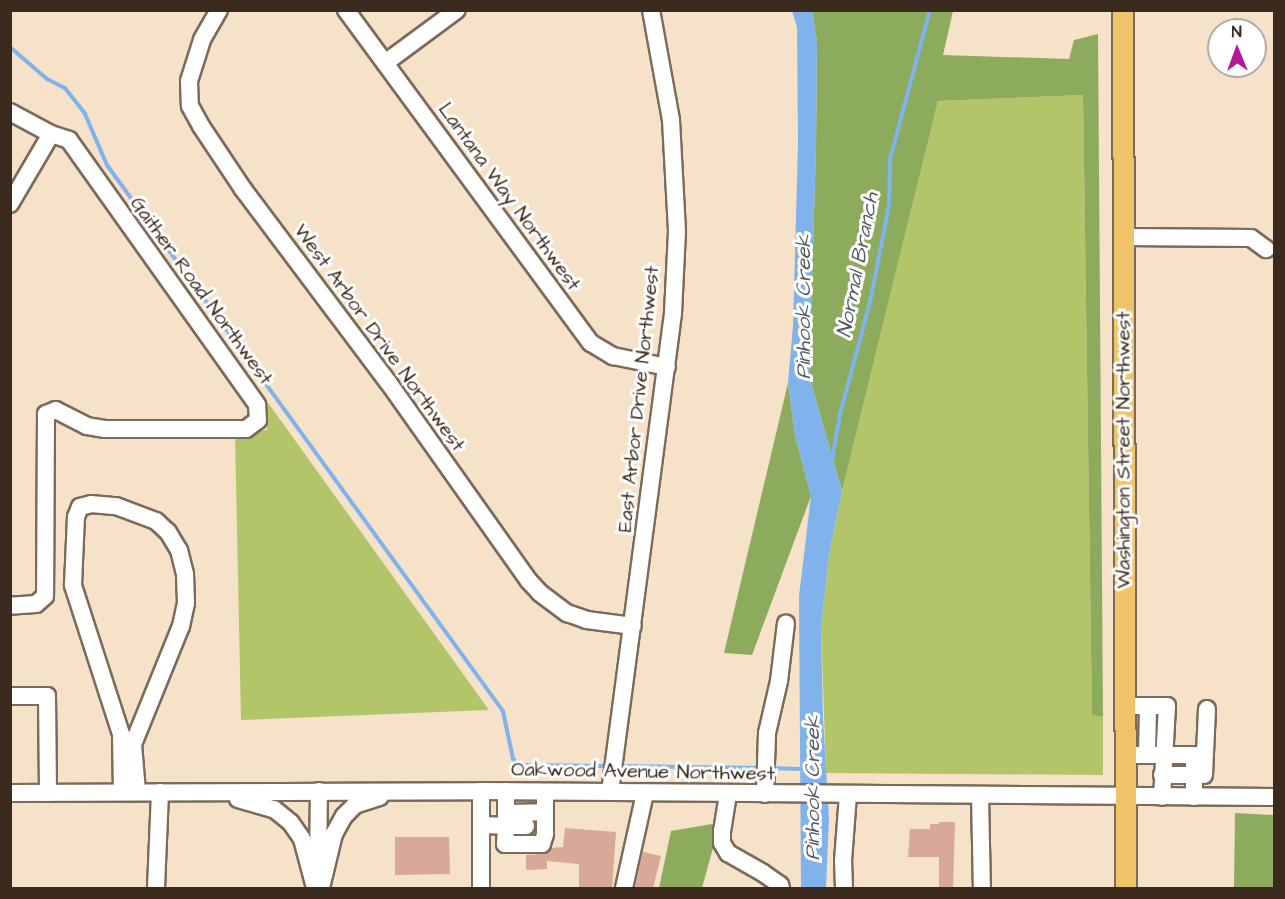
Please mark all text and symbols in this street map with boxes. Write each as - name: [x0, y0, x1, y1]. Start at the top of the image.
- north arrow: [1207, 18, 1267, 78]
- text: N: [1232, 21, 1242, 43]
- street label: Lantana Way Northwest: [433, 98, 585, 296]
- water label: Normal Branch: [832, 191, 884, 339]
- street label: Gaither Road Northwest: [125, 192, 277, 390]
- street label: West Arbor Drive Northwest: [288, 220, 470, 456]
- water label: Pinhook Creek: [791, 235, 817, 379]
- street label: East Arbor Drive Northwest: [613, 265, 665, 533]
- street label: Washington Street Northwest: [1112, 311, 1136, 589]
- water label: Pinhook Creek: [800, 716, 826, 860]
- street label: Oakwood Avenue Northwest: [511, 758, 775, 786]

